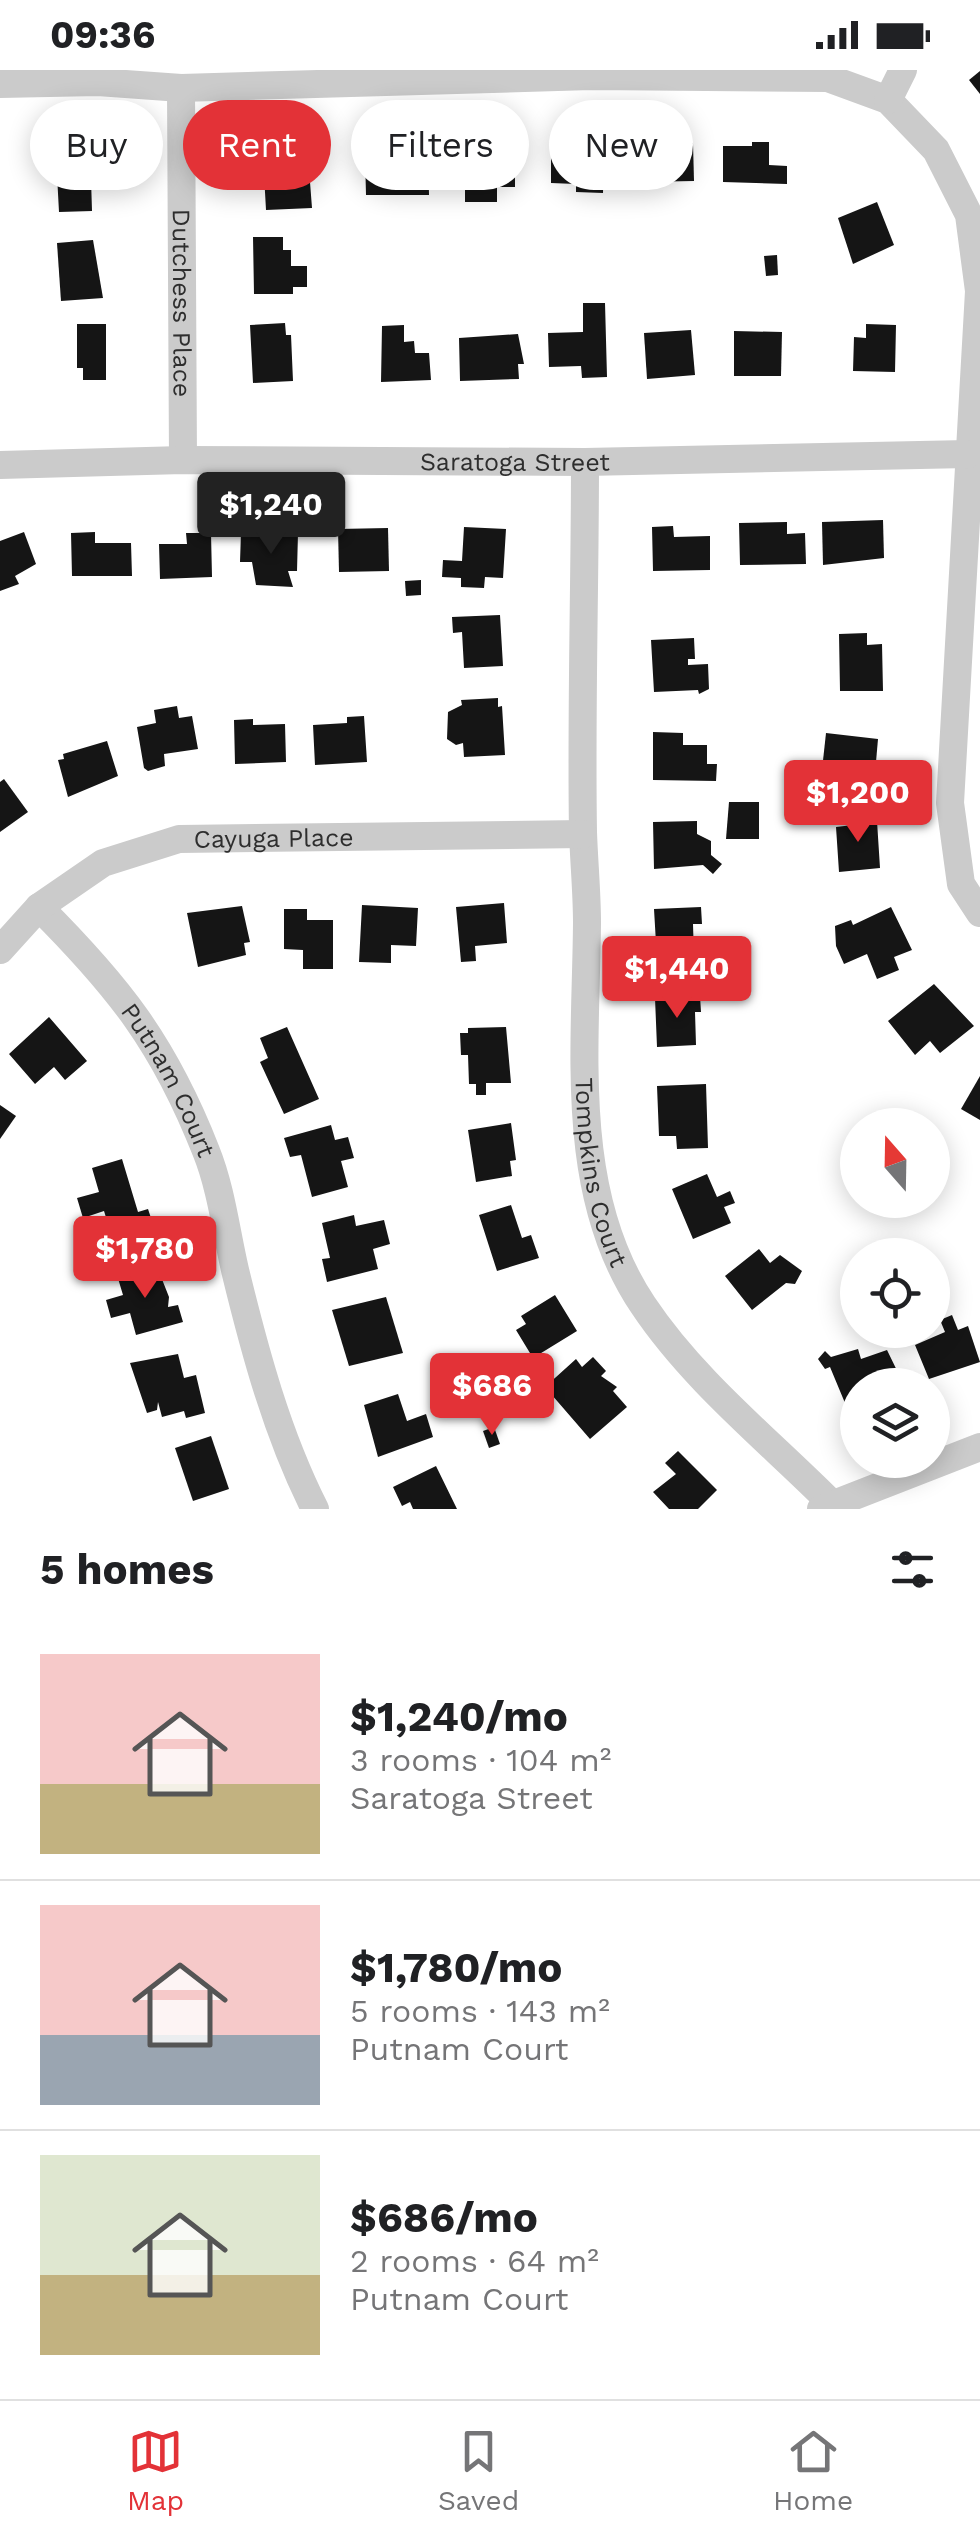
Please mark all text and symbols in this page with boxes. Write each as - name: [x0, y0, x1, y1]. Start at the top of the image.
- text: 09:36: [50, 13, 155, 57]
- chip: Buy: [30, 100, 163, 190]
- chip: Rent: [183, 100, 331, 190]
- chip: Filters: [351, 100, 529, 190]
- chip: New: [549, 100, 693, 190]
- street label: Dutchess Place: [167, 209, 197, 397]
- street label: Saratoga Street: [420, 447, 611, 477]
- pin: $1,240: [190, 472, 352, 557]
- text: $1,240: [219, 485, 323, 523]
- pin: $1,200: [777, 760, 939, 845]
- text: $1,200: [806, 773, 910, 811]
- street label: Cayuga Place: [193, 823, 354, 854]
- pin: $1,440: [596, 936, 758, 1021]
- text: $1,440: [624, 949, 730, 987]
- street label: Putnam Court: [115, 998, 221, 1162]
- street label: Tompkins Court: [570, 1077, 634, 1272]
- north arrow: [840, 1108, 950, 1218]
- map controls: [840, 1108, 950, 1478]
- pin: $1,780: [64, 1216, 226, 1301]
- text: $1,780: [95, 1229, 195, 1267]
- button: locate: [840, 1238, 950, 1348]
- pin: $686: [433, 1353, 551, 1438]
- text: $686: [452, 1366, 532, 1404]
- button: layers: [840, 1368, 950, 1478]
- icon: filters: [885, 1542, 940, 1597]
- text: 5 homes: [40, 1545, 214, 1594]
- text: $1,240/mo: [350, 1692, 568, 1741]
- icon: home: [120, 1694, 240, 1814]
- text: 3 rooms · 104 m²: [350, 1741, 611, 1779]
- text: Saratoga Street: [350, 1779, 593, 1817]
- text: $1,780/mo: [350, 1943, 562, 1992]
- icon: home: [120, 1945, 240, 2065]
- text: 5 rooms · 143 m²: [350, 1992, 610, 2030]
- text: Putnam Court: [350, 2030, 568, 2068]
- text: $686/mo: [350, 2193, 538, 2242]
- icon: home: [120, 2195, 240, 2315]
- text: 2 rooms · 64 m²: [350, 2242, 599, 2280]
- text: Putnam Court: [350, 2280, 568, 2318]
- tab: Map: [127, 2424, 184, 2517]
- tab: Saved: [438, 2424, 519, 2517]
- tab: Home: [773, 2424, 853, 2517]

